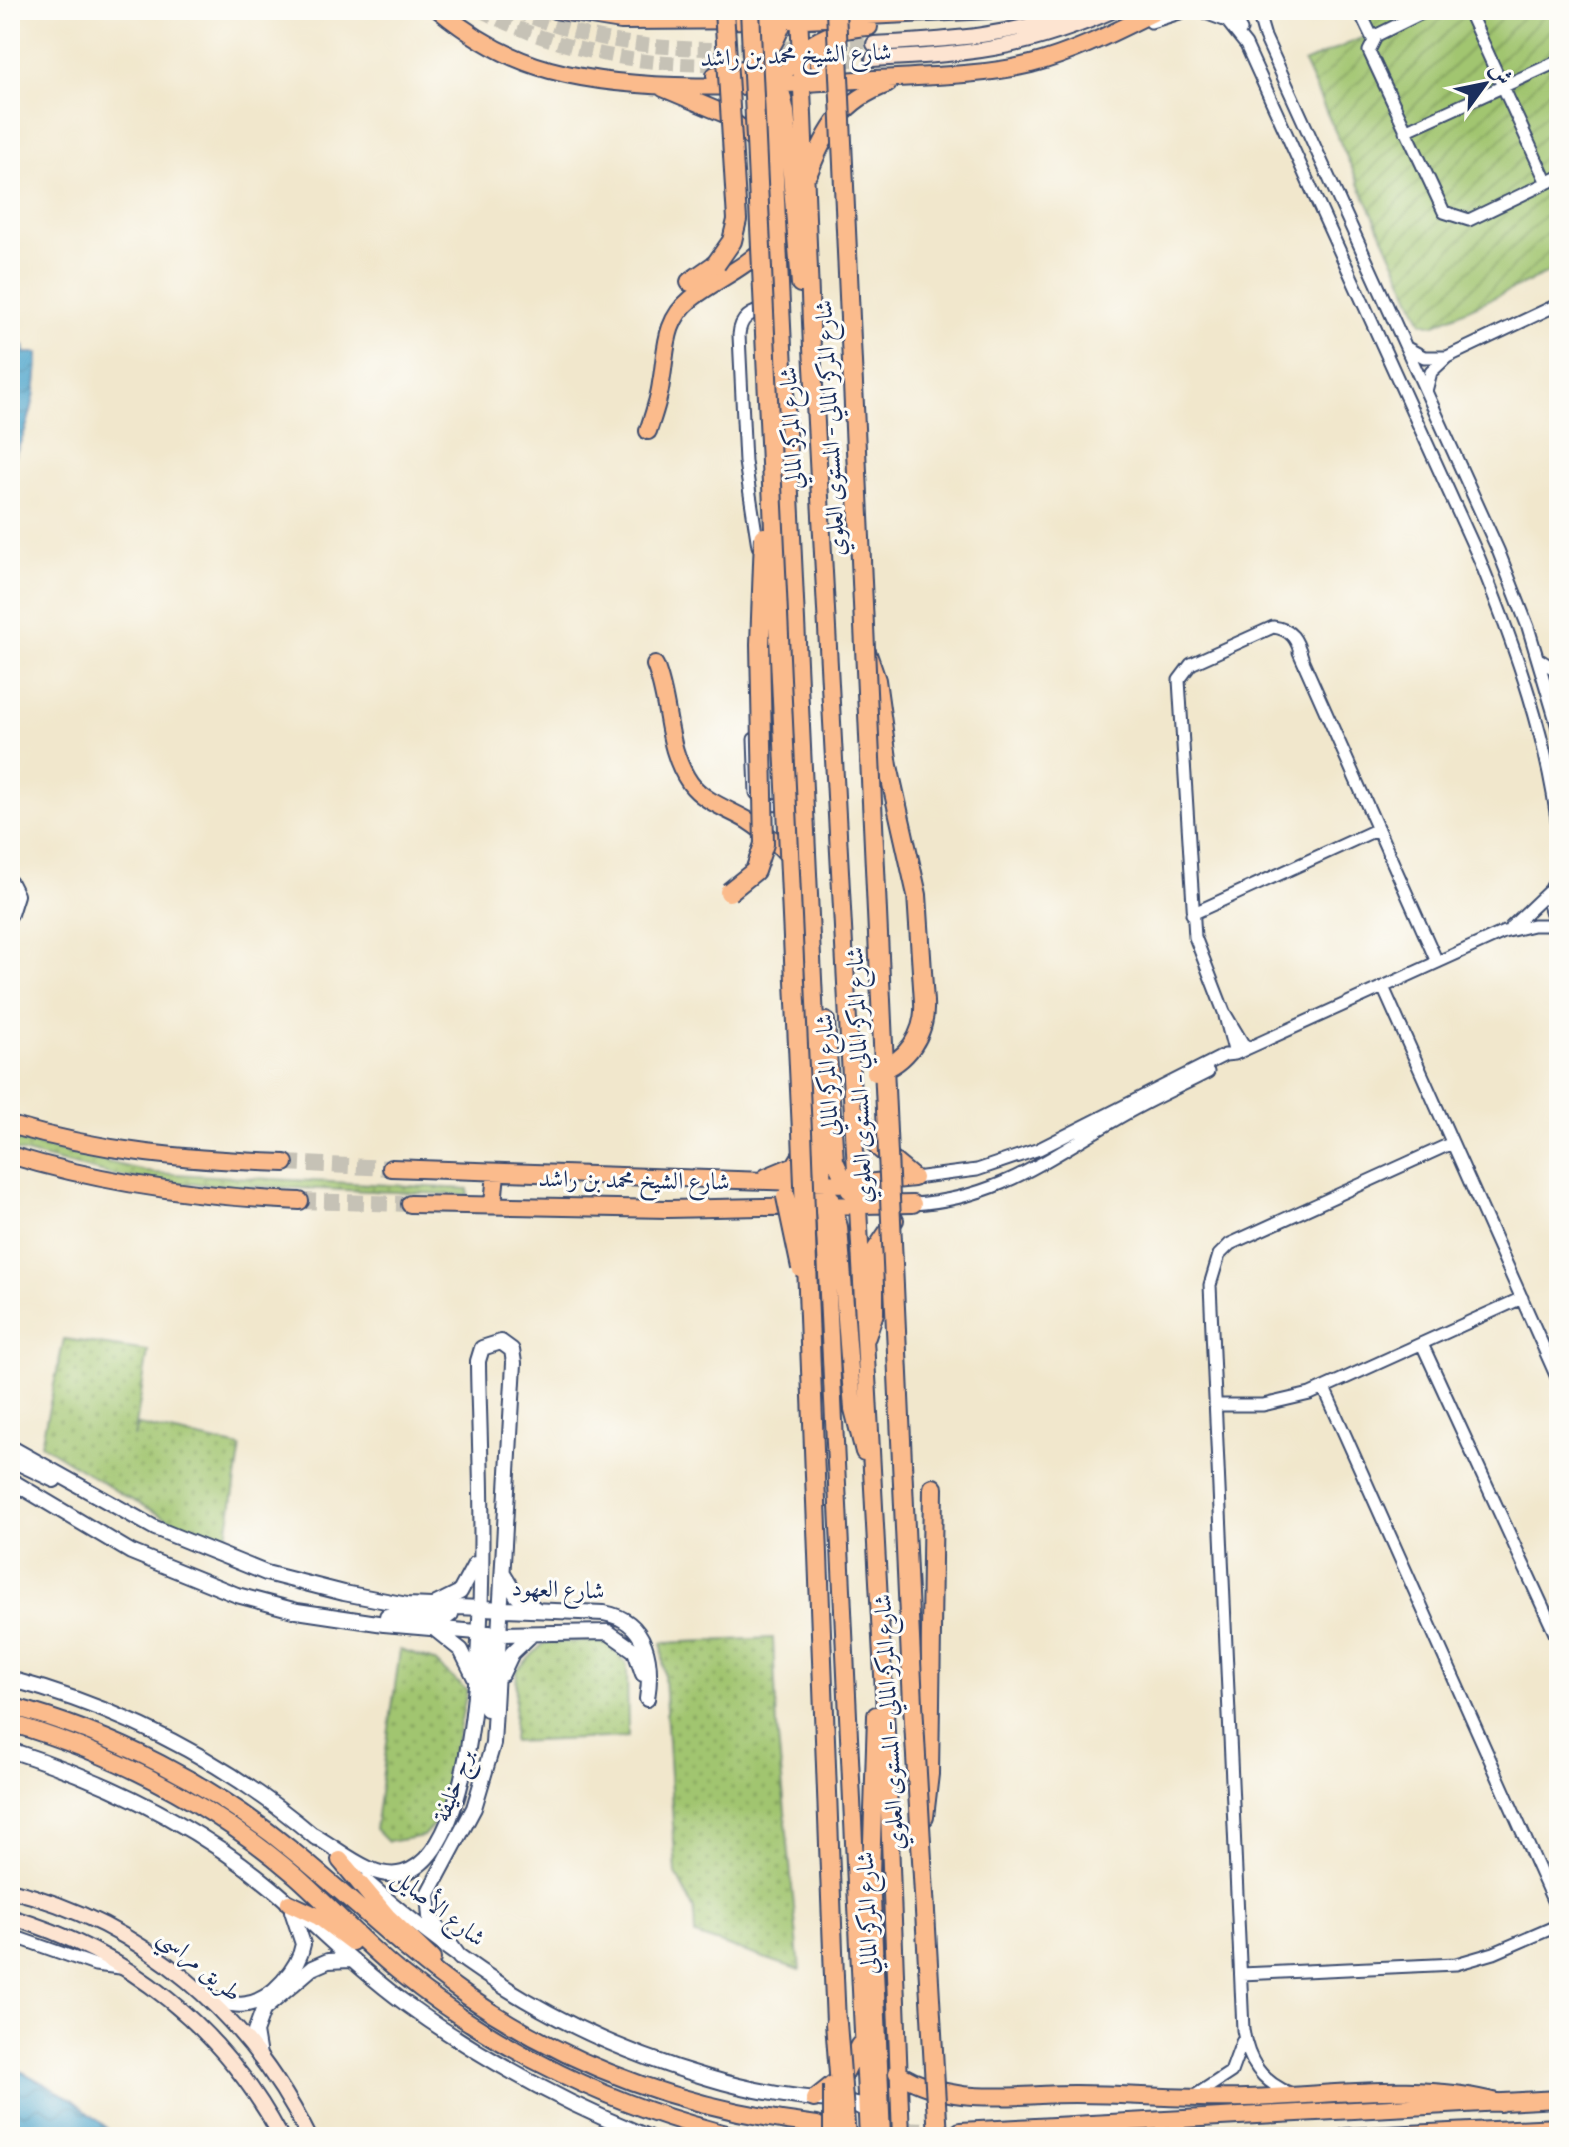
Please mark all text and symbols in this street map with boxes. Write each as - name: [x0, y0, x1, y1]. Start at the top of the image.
- street label: شارع الشيخ محمد بن راشد: [700, 37, 892, 79]
- north arrow: [1445, 44, 1525, 124]
- text: ش: [1481, 57, 1519, 92]
- street label: شارع المركز المالي - المستوى العلوي: [808, 299, 857, 557]
- street label: شارع المركز المالي: [773, 366, 814, 490]
- street label: شارع المركز المالي - المستوى العلوي: [840, 946, 883, 1204]
- street label: شارع المركز المالي: [809, 1013, 850, 1137]
- street label: شارع الشيخ محمد بن راشد: [538, 1163, 730, 1203]
- street label: شارع العهود: [511, 1572, 605, 1611]
- street label: شارع المركز المالي - المستوى العلوي: [867, 1593, 916, 1851]
- street label: برج خليفة: [426, 1745, 486, 1828]
- street label: شارع المركز المالي: [850, 1851, 889, 1975]
- street label: شارع الأصايل: [384, 1861, 492, 1957]
- street label: طريق مراسي: [148, 1921, 248, 2013]

